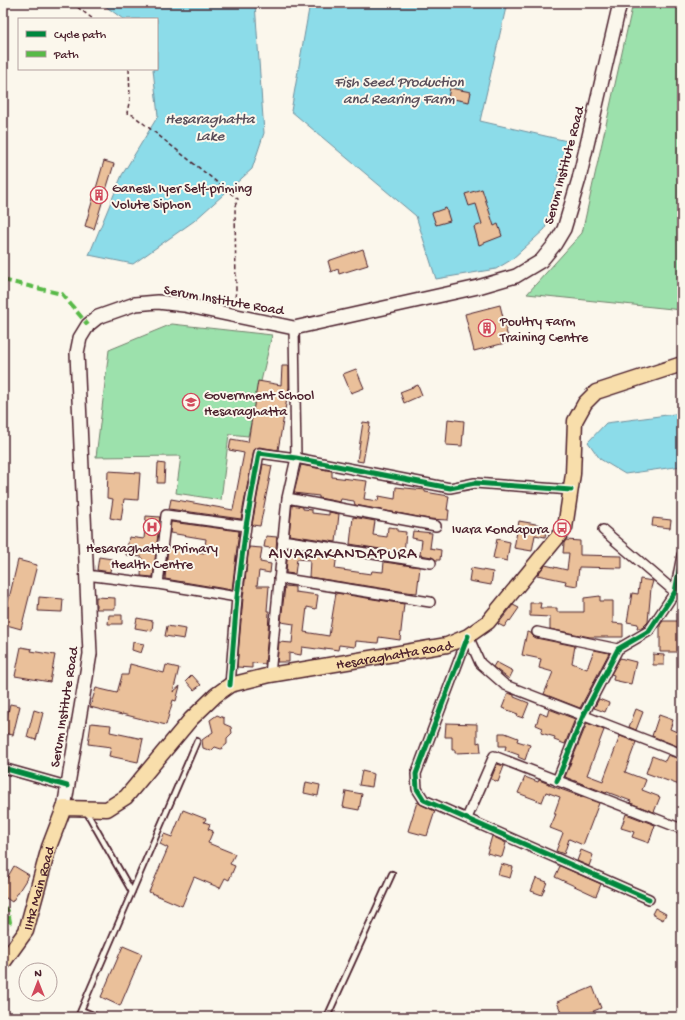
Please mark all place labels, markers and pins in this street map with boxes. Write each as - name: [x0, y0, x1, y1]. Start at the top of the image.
- place label: Ganesh Iyer Self-priming Volute Siphon: [111, 181, 252, 214]
- building icon: Ganesh Iyer Self-priming Volute Siphon: [89, 185, 109, 205]
- place label: Poultry Farm Training Centre: [499, 314, 589, 347]
- building icon: Poultry Farm Training Centre: [477, 318, 497, 338]
- place label: Government School Hesaraghatta: [204, 388, 314, 421]
- school or university icon: Government School Hesaraghatta: [181, 392, 201, 412]
- hospital icon: Hesaraghatta Primary Health Centre: [142, 517, 162, 537]
- bus stop icon: Ivara Kondapura: [552, 518, 572, 538]
- place label: Ivara Kondapura: [452, 522, 550, 539]
- place label: Hesaraghatta Primary Health Centre: [86, 541, 218, 574]

